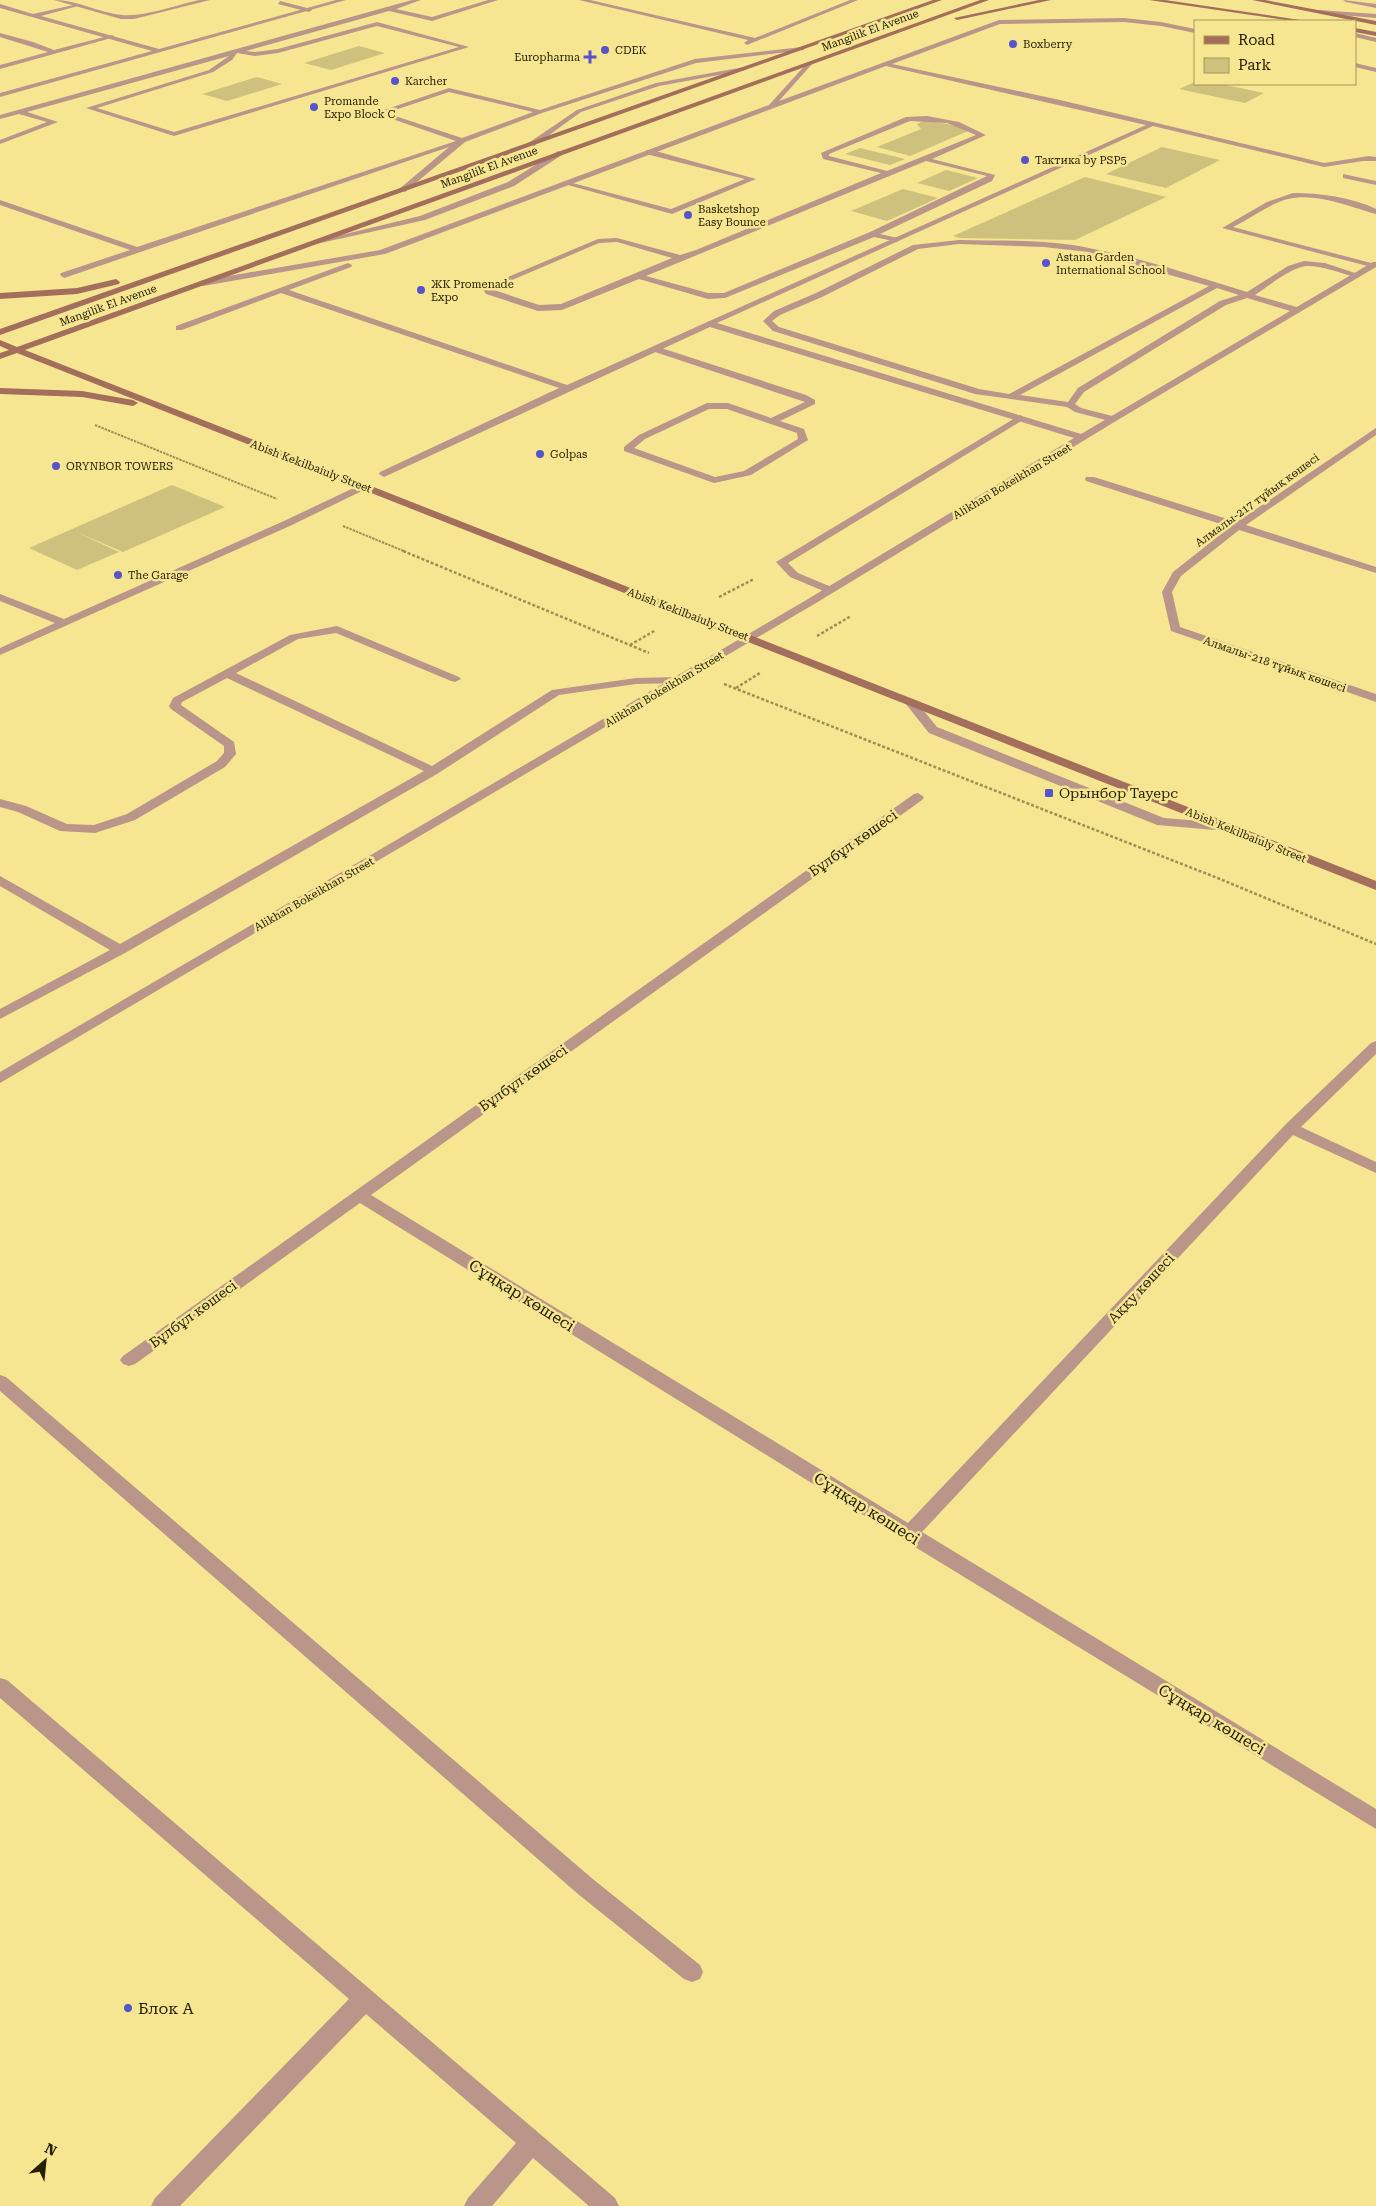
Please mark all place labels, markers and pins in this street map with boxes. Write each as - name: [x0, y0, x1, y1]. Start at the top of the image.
- marker: Boxberry: [1007, 38, 1019, 50]
- place label: Boxberry: [1023, 38, 1073, 51]
- marker: CDEK: [599, 44, 611, 56]
- place label: CDEK: [615, 44, 646, 57]
- place label: Europharma: [514, 51, 580, 64]
- marker: Europharma: [584, 51, 596, 63]
- marker: Karcher: [389, 75, 401, 87]
- place label: Karcher: [405, 75, 448, 88]
- place label: Promande Expo Block C: [324, 95, 396, 121]
- marker: Promande Expo Block C: [308, 101, 320, 113]
- marker: Тактика by PSP5: [1019, 154, 1031, 166]
- place label: Тактика by PSP5: [1035, 154, 1127, 167]
- place label: Basketshop Easy Bounce: [698, 203, 766, 229]
- marker: Basketshop Easy Bounce: [682, 209, 694, 221]
- place label: Astana Garden International School: [1056, 251, 1166, 277]
- marker: Astana Garden International School: [1040, 257, 1052, 269]
- place label: ЖК Promenade Expo: [431, 278, 514, 304]
- marker: ЖК Promenade Expo: [415, 284, 427, 296]
- marker: Golpas: [534, 448, 546, 460]
- place label: Golpas: [550, 448, 587, 461]
- marker: ORYNBOR TOWERS: [50, 460, 62, 472]
- place label: ORYNBOR TOWERS: [66, 460, 173, 473]
- marker: The Garage: [112, 569, 124, 581]
- place label: The Garage: [128, 569, 188, 582]
- place label: Орынбор Тауерс: [1059, 785, 1178, 801]
- marker: Орынбор Тауерс: [1043, 787, 1055, 799]
- place label: Блок А: [138, 1999, 194, 2018]
- marker: Блок А: [122, 2002, 134, 2014]

